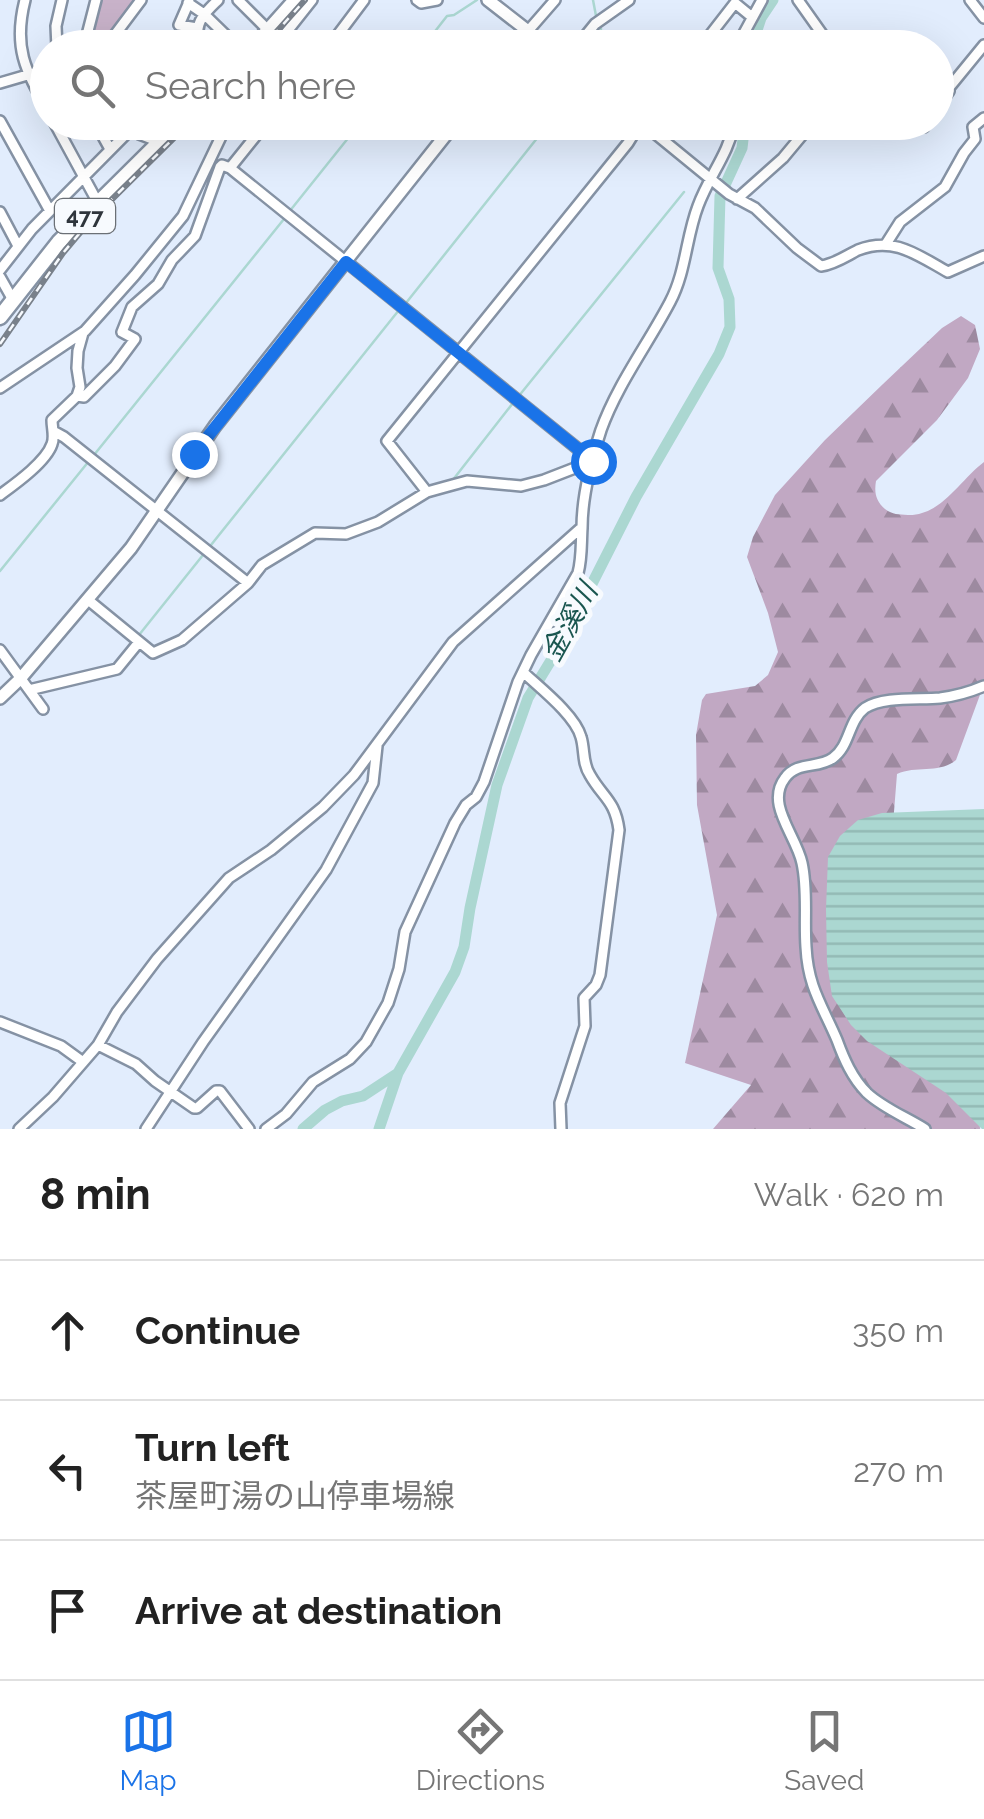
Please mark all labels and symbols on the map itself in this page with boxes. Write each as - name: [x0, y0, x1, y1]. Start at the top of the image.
- road number: 477: [55, 199, 115, 233]
- route end: [172, 432, 218, 478]
- route start: [571, 439, 617, 485]
- water label: 金溪川: [535, 575, 606, 667]

